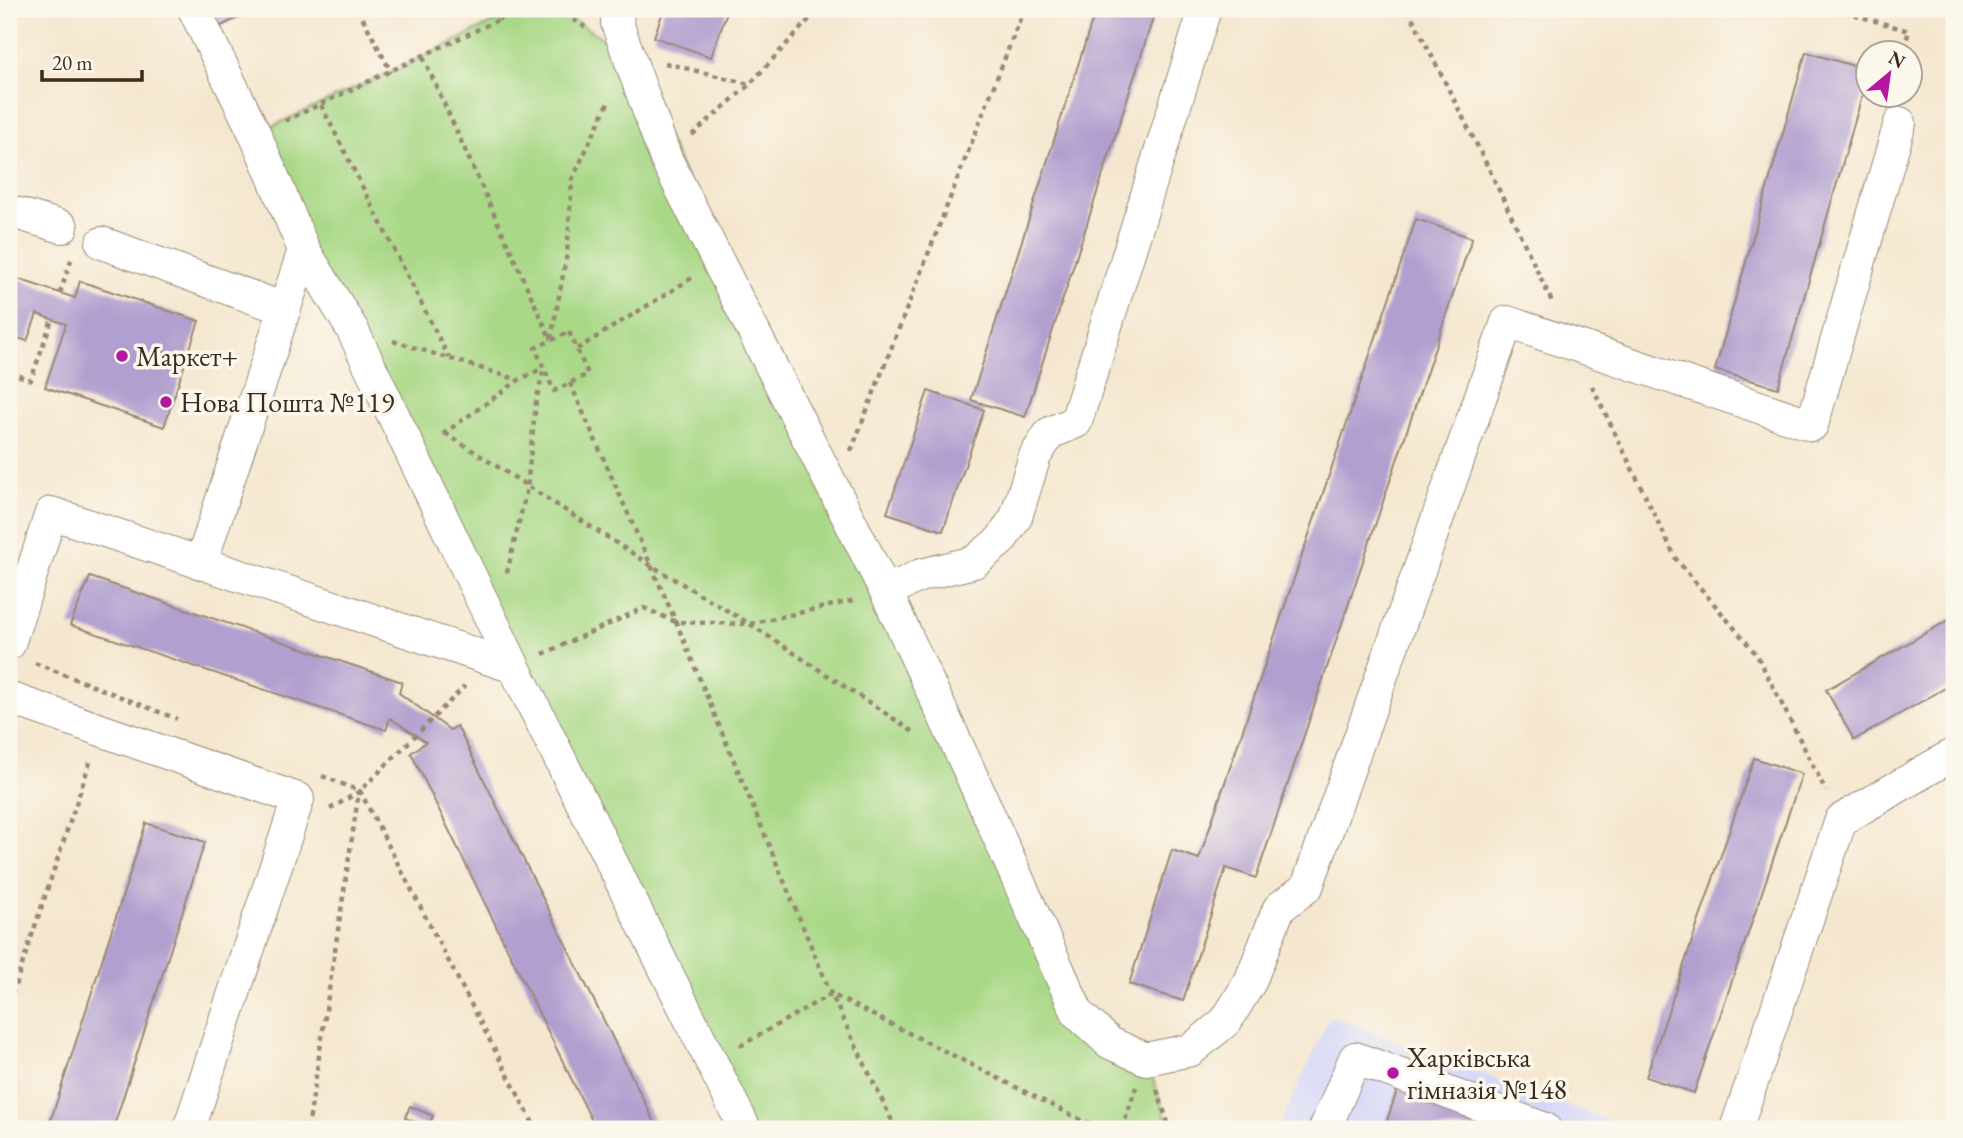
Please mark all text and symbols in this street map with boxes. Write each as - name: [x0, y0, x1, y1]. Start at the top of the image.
- scale bar: [42, 38, 142, 82]
- north arrow: [1854, 38, 1924, 108]
- text: N: [1884, 45, 1910, 75]
- text: 20 m: [52, 49, 93, 76]
- place label: Маркет+: [136, 338, 238, 374]
- marker: Маркет+: [114, 348, 130, 364]
- place label: Нова Пошта №119: [180, 384, 394, 420]
- marker: Нова Пошта №119: [158, 394, 174, 410]
- place label: Харківська гімназія №148: [1406, 1039, 1567, 1107]
- marker: Харківська гімназія №148: [1385, 1065, 1401, 1081]

